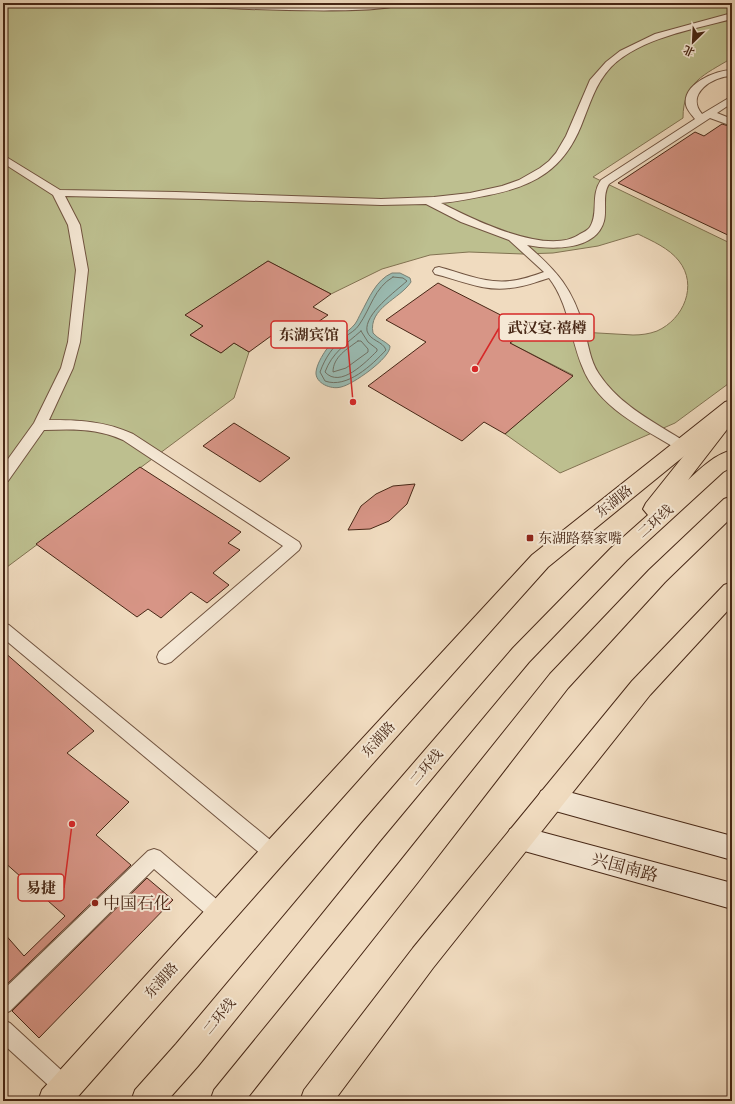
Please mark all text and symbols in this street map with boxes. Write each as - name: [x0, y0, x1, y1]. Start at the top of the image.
- north arrow: [673, 22, 713, 62]
- text: 北: [681, 41, 698, 60]
- callout: 武汉宴·禧樽: [499, 314, 594, 341]
- text: 武汉宴·禧樽: [508, 319, 586, 340]
- callout: 东湖宾馆: [271, 321, 347, 348]
- text: 东湖宾馆: [279, 326, 339, 347]
- street label: 东湖路: [593, 482, 638, 524]
- street label: 二环线: [634, 501, 679, 544]
- place label: 东湖路蔡家嘴: [538, 530, 622, 550]
- marker: 东湖路蔡家嘴: [525, 533, 535, 543]
- street label: 东湖路: [358, 718, 401, 763]
- street label: 二环线: [406, 746, 449, 791]
- street label: 兴国南路: [589, 849, 660, 889]
- callout: 易捷: [18, 874, 64, 901]
- text: 易捷: [26, 879, 56, 900]
- place label: 中国石化: [103, 893, 171, 917]
- marker: 中国石化: [90, 898, 100, 908]
- street label: 东湖路: [141, 959, 184, 1004]
- street label: 二环线: [200, 995, 242, 1040]

